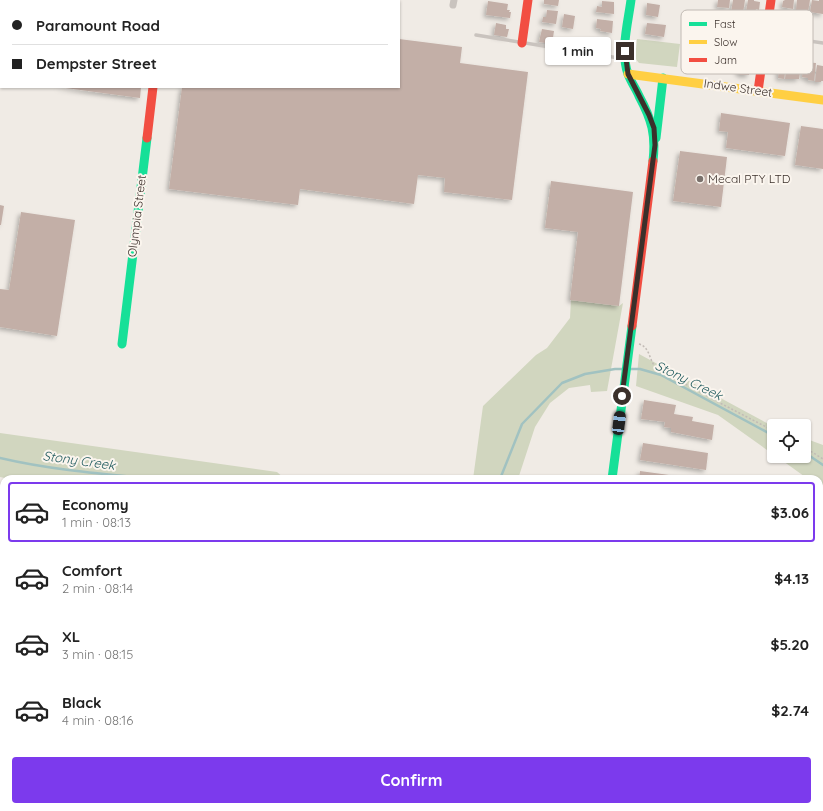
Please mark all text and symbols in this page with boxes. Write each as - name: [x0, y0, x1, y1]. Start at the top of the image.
- legend: [681, 10, 813, 74]
- text: Paramount Road: [36, 16, 160, 35]
- text: Fast: [714, 17, 736, 31]
- text: Slow: [714, 35, 738, 49]
- callout: 1 min: [545, 37, 611, 65]
- route end: [616, 42, 634, 60]
- text: 1 min: [562, 43, 594, 59]
- text: Jam: [714, 53, 737, 67]
- text: Dempster Street: [36, 54, 157, 73]
- street label: Indwe Street: [703, 75, 773, 100]
- place label: Mecal PTY LTD: [708, 171, 791, 186]
- street label: Olympia Street: [124, 174, 149, 258]
- marker: Mecal PTY LTD: [695, 174, 705, 184]
- water label: Stony Creek: [653, 357, 726, 404]
- route start: [613, 387, 631, 405]
- car: [612, 410, 626, 436]
- map controls: [767, 419, 811, 463]
- button: locate: [767, 419, 811, 463]
- water label: Stony Creek: [42, 447, 117, 473]
- icon: car: [14, 494, 50, 530]
- text: Economy: [62, 495, 129, 514]
- text: $3.06: [771, 503, 809, 522]
- text: 1 min · 08:13: [62, 514, 131, 530]
- icon: car: [14, 560, 50, 596]
- text: Comfort: [62, 561, 123, 580]
- text: $4.13: [774, 569, 809, 588]
- text: 2 min · 08:14: [62, 580, 133, 596]
- icon: car: [14, 626, 50, 662]
- text: XL: [62, 627, 80, 646]
- text: $5.20: [771, 635, 809, 654]
- text: 3 min · 08:15: [62, 646, 133, 662]
- icon: car: [14, 692, 50, 728]
- text: Black: [62, 693, 102, 712]
- text: $2.74: [771, 701, 809, 720]
- text: 4 min · 08:16: [62, 712, 133, 728]
- button: Confirm: [12, 757, 811, 803]

